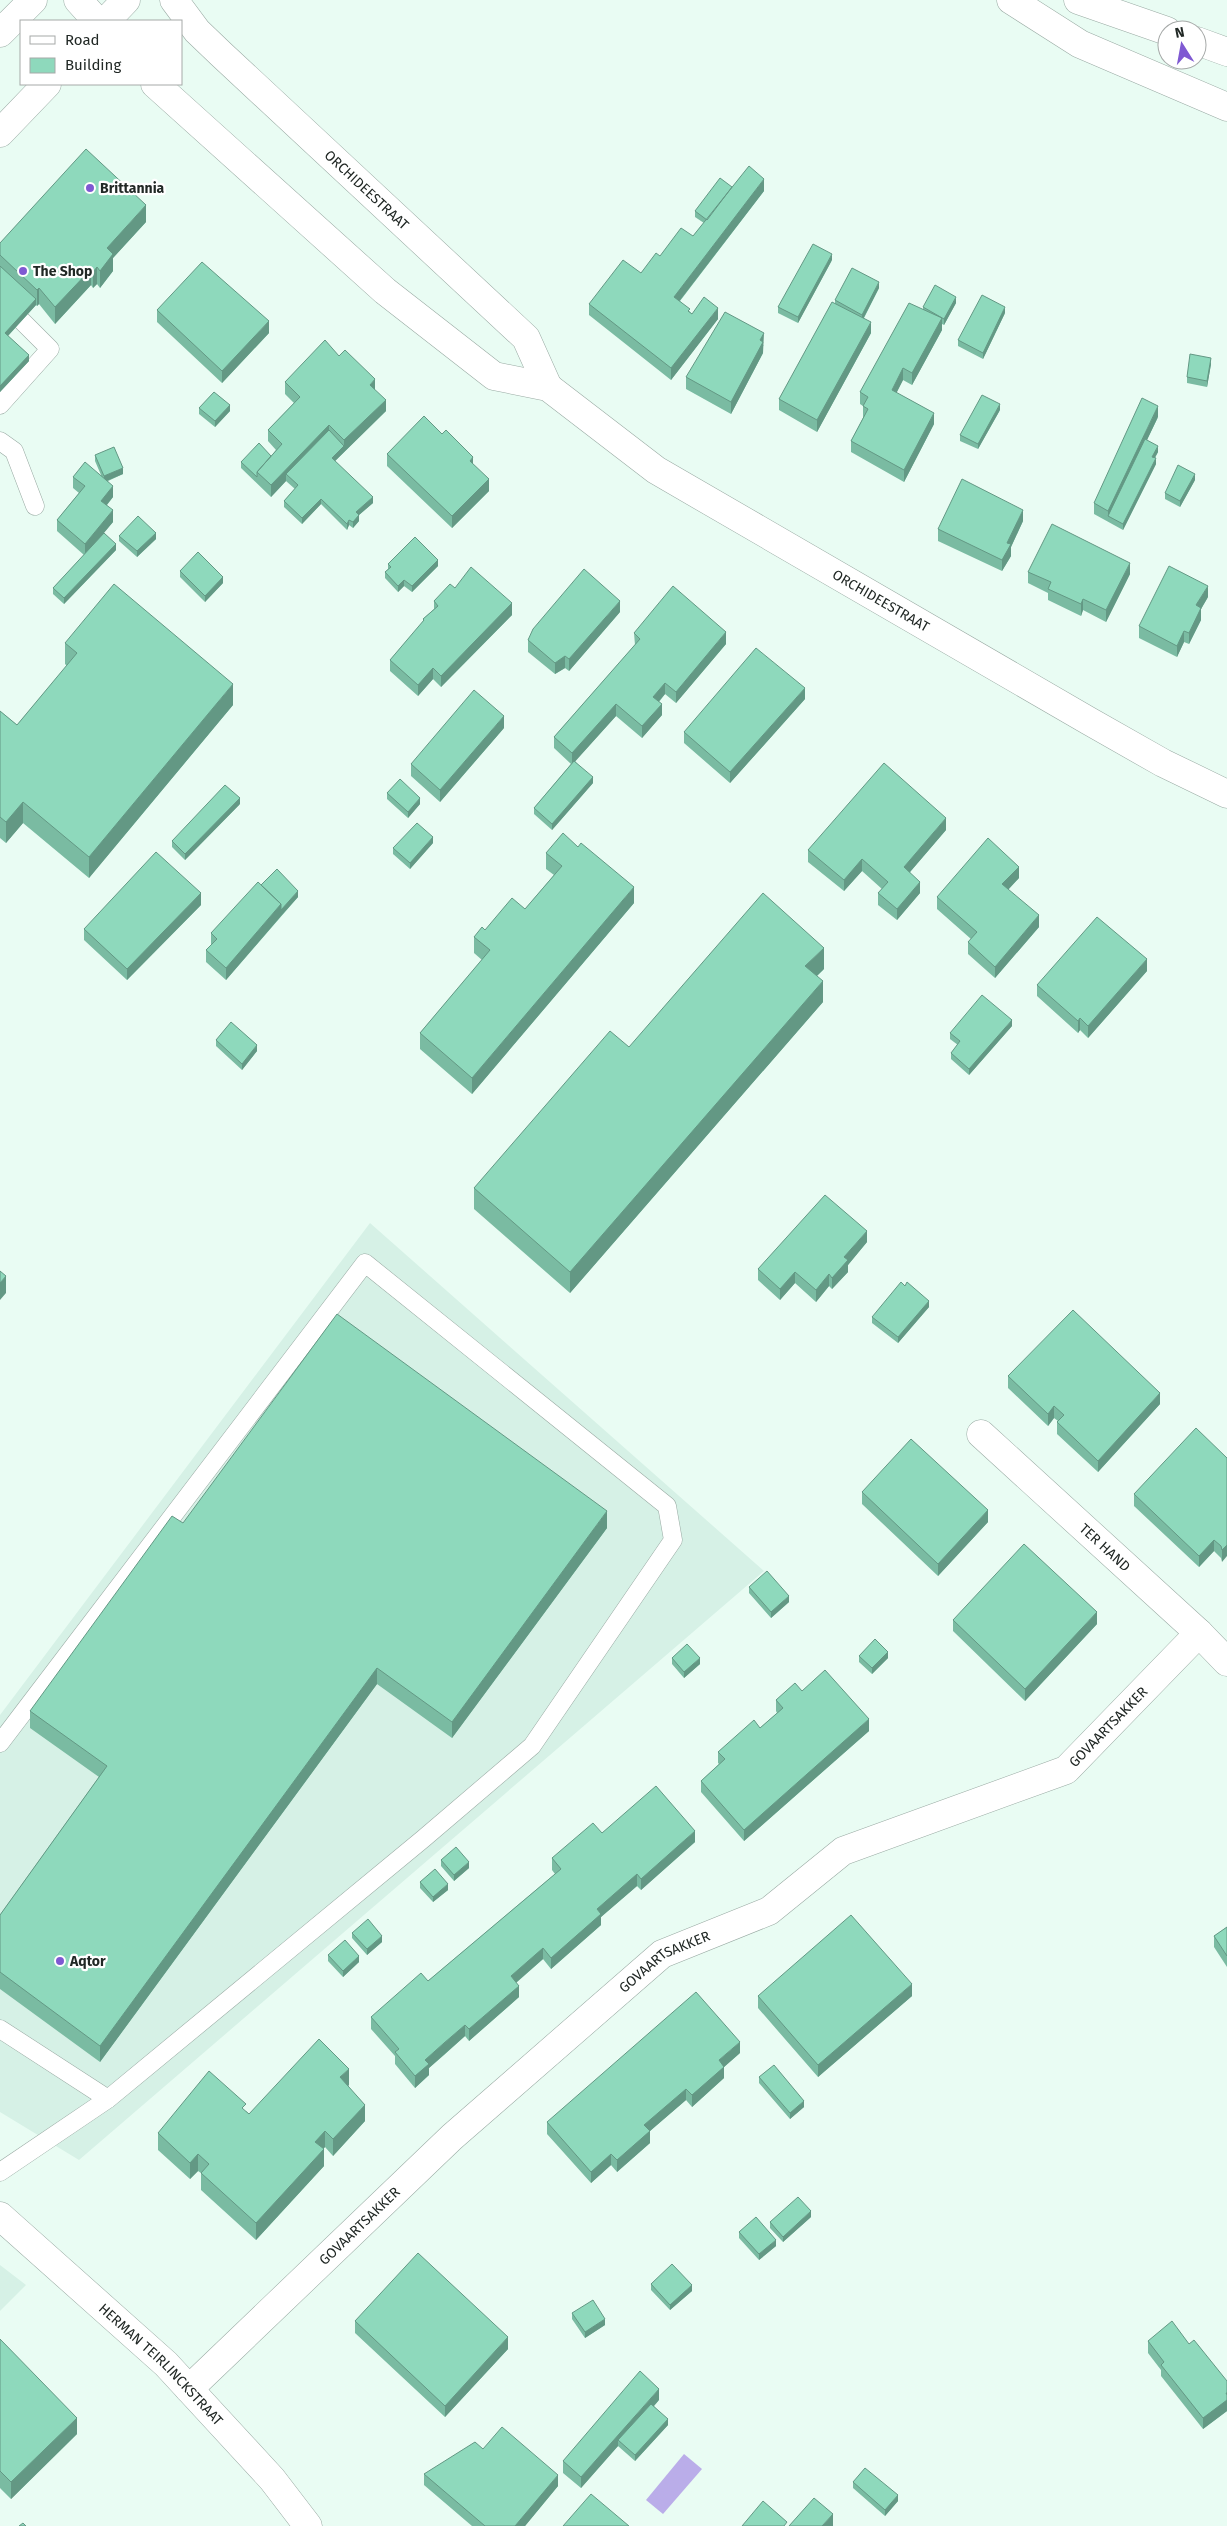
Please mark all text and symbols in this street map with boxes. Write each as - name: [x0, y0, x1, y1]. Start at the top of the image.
- legend: [20, 20, 182, 85]
- north arrow: [1157, 20, 1207, 70]
- text: N: [1173, 23, 1186, 42]
- text: Road: [65, 31, 100, 49]
- text: Building: [65, 56, 121, 74]
- street label: ORCHIDEESTRAAT: [321, 147, 413, 234]
- place label: Brittannia: [100, 180, 165, 197]
- marker: Brittannia: [84, 182, 96, 194]
- place label: The Shop: [33, 263, 92, 280]
- marker: The Shop: [17, 265, 29, 277]
- street label: ORCHIDEESTRAAT: [829, 566, 933, 636]
- street label: TER HAND: [1076, 1520, 1134, 1575]
- street label: GOVAARTSAKKER: [1066, 1683, 1152, 1771]
- street label: GOVAARTSAKKER: [616, 1927, 713, 1997]
- place label: Aqtor: [69, 1953, 106, 1970]
- marker: Aqtor: [54, 1955, 66, 1967]
- street label: GOVAARTSAKKER: [316, 2183, 404, 2269]
- street label: HERMAN TEIRLINCKSTRAAT: [95, 2300, 227, 2430]

